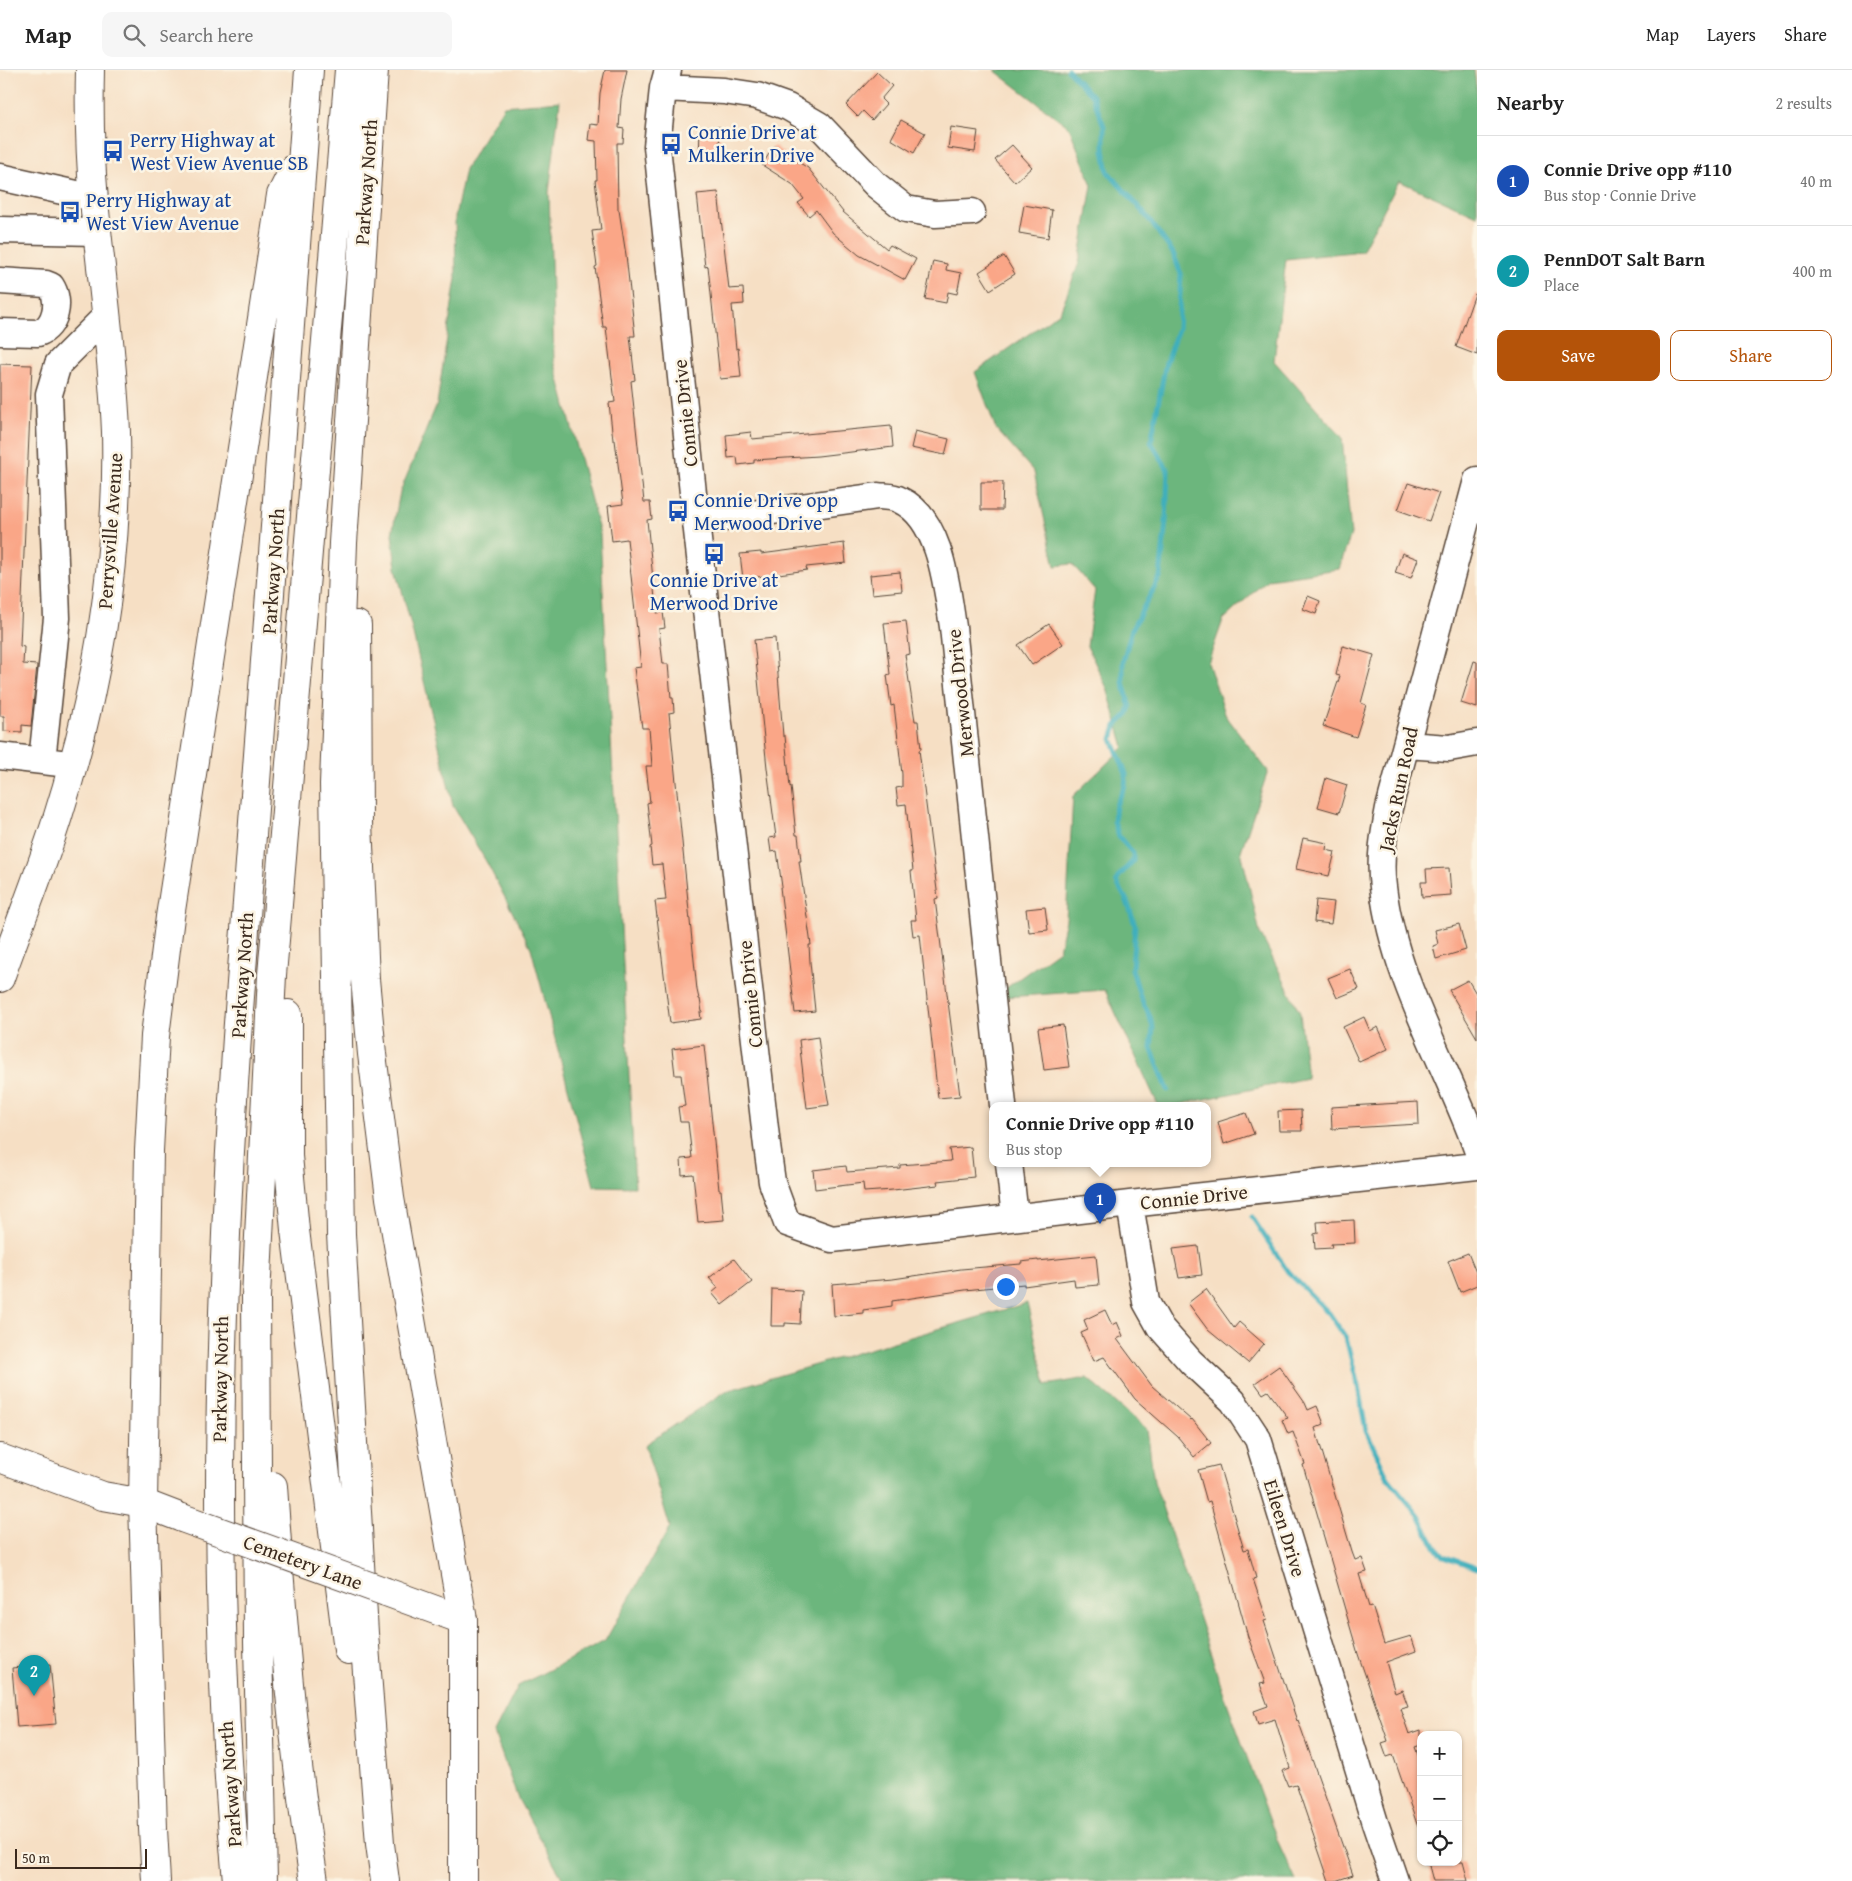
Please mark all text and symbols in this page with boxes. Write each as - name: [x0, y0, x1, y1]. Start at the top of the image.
- search box: [102, 12, 452, 57]
- text: Map: [25, 17, 72, 52]
- icon: search: [120, 21, 148, 49]
- text: Search here: [160, 21, 253, 49]
- text: Map: [1646, 21, 1679, 48]
- text: Layers: [1707, 21, 1756, 48]
- text: Share: [1784, 21, 1827, 48]
- text: Nearby: [1497, 87, 1564, 118]
- text: 2 results: [1775, 91, 1832, 115]
- place label: Connie Drive at Mulkerin Drive: [688, 117, 817, 169]
- street label: Parkway North: [347, 118, 384, 246]
- place label: Perry Highway at West View Avenue SB: [130, 125, 309, 177]
- bus stop icon: Connie Drive at Mulkerin Drive: [658, 131, 684, 157]
- bus stop icon: Perry Highway at West View Avenue SB: [100, 138, 126, 164]
- text: Connie Drive opp #110: [1544, 155, 1732, 183]
- text: 1: [1509, 169, 1517, 193]
- text: 40 m: [1800, 169, 1832, 193]
- text: Bus stop · Connie Drive: [1544, 183, 1696, 207]
- place label: Perry Highway at West View Avenue: [86, 185, 239, 237]
- bus stop icon: Perry Highway at West View Avenue: [57, 199, 83, 225]
- text: PennDOT Salt Barn: [1544, 245, 1705, 273]
- text: 2: [1509, 259, 1517, 283]
- text: 400 m: [1792, 259, 1832, 283]
- text: Place: [1544, 273, 1579, 297]
- button: Save: [1497, 330, 1660, 381]
- button: Share: [1670, 330, 1832, 381]
- street label: Connie Drive: [664, 358, 705, 468]
- street label: Perrysville Avenue: [90, 452, 129, 610]
- place label: Connie Drive opp Merwood Drive: [694, 485, 838, 537]
- bus stop icon: Connie Drive opp Merwood Drive: [665, 498, 691, 524]
- street label: Parkway North: [254, 507, 291, 635]
- bus stop icon: Connie Drive at Merwood Drive: [701, 541, 727, 567]
- place label: Connie Drive at Merwood Drive: [650, 565, 778, 617]
- street label: Merwood Drive: [938, 628, 981, 758]
- street label: Jacks Run Road: [1370, 724, 1425, 857]
- street label: Parkway North: [223, 911, 260, 1039]
- street label: Connie Drive: [729, 939, 770, 1049]
- popup: [989, 1102, 1211, 1167]
- text: Connie Drive opp #110: [1006, 1109, 1194, 1137]
- text: Bus stop: [1006, 1137, 1063, 1161]
- street label: Connie Drive: [1139, 1176, 1249, 1217]
- pin: 1: [1084, 1183, 1116, 1224]
- your location: [993, 1274, 1019, 1300]
- street label: Parkway North: [204, 1316, 235, 1442]
- street label: Eileen Drive: [1257, 1476, 1314, 1580]
- street label: Cemetery Lane: [240, 1527, 367, 1597]
- pin: 2: [18, 1655, 50, 1696]
- street label: Parkway North: [211, 1720, 248, 1848]
- map controls: [1417, 1731, 1462, 1866]
- button: +: [1417, 1731, 1462, 1776]
- button: −: [1417, 1776, 1462, 1821]
- button: locate: [1417, 1821, 1462, 1866]
- scale bar: [15, 1846, 148, 1869]
- text: 50 m: [22, 1848, 50, 1868]

